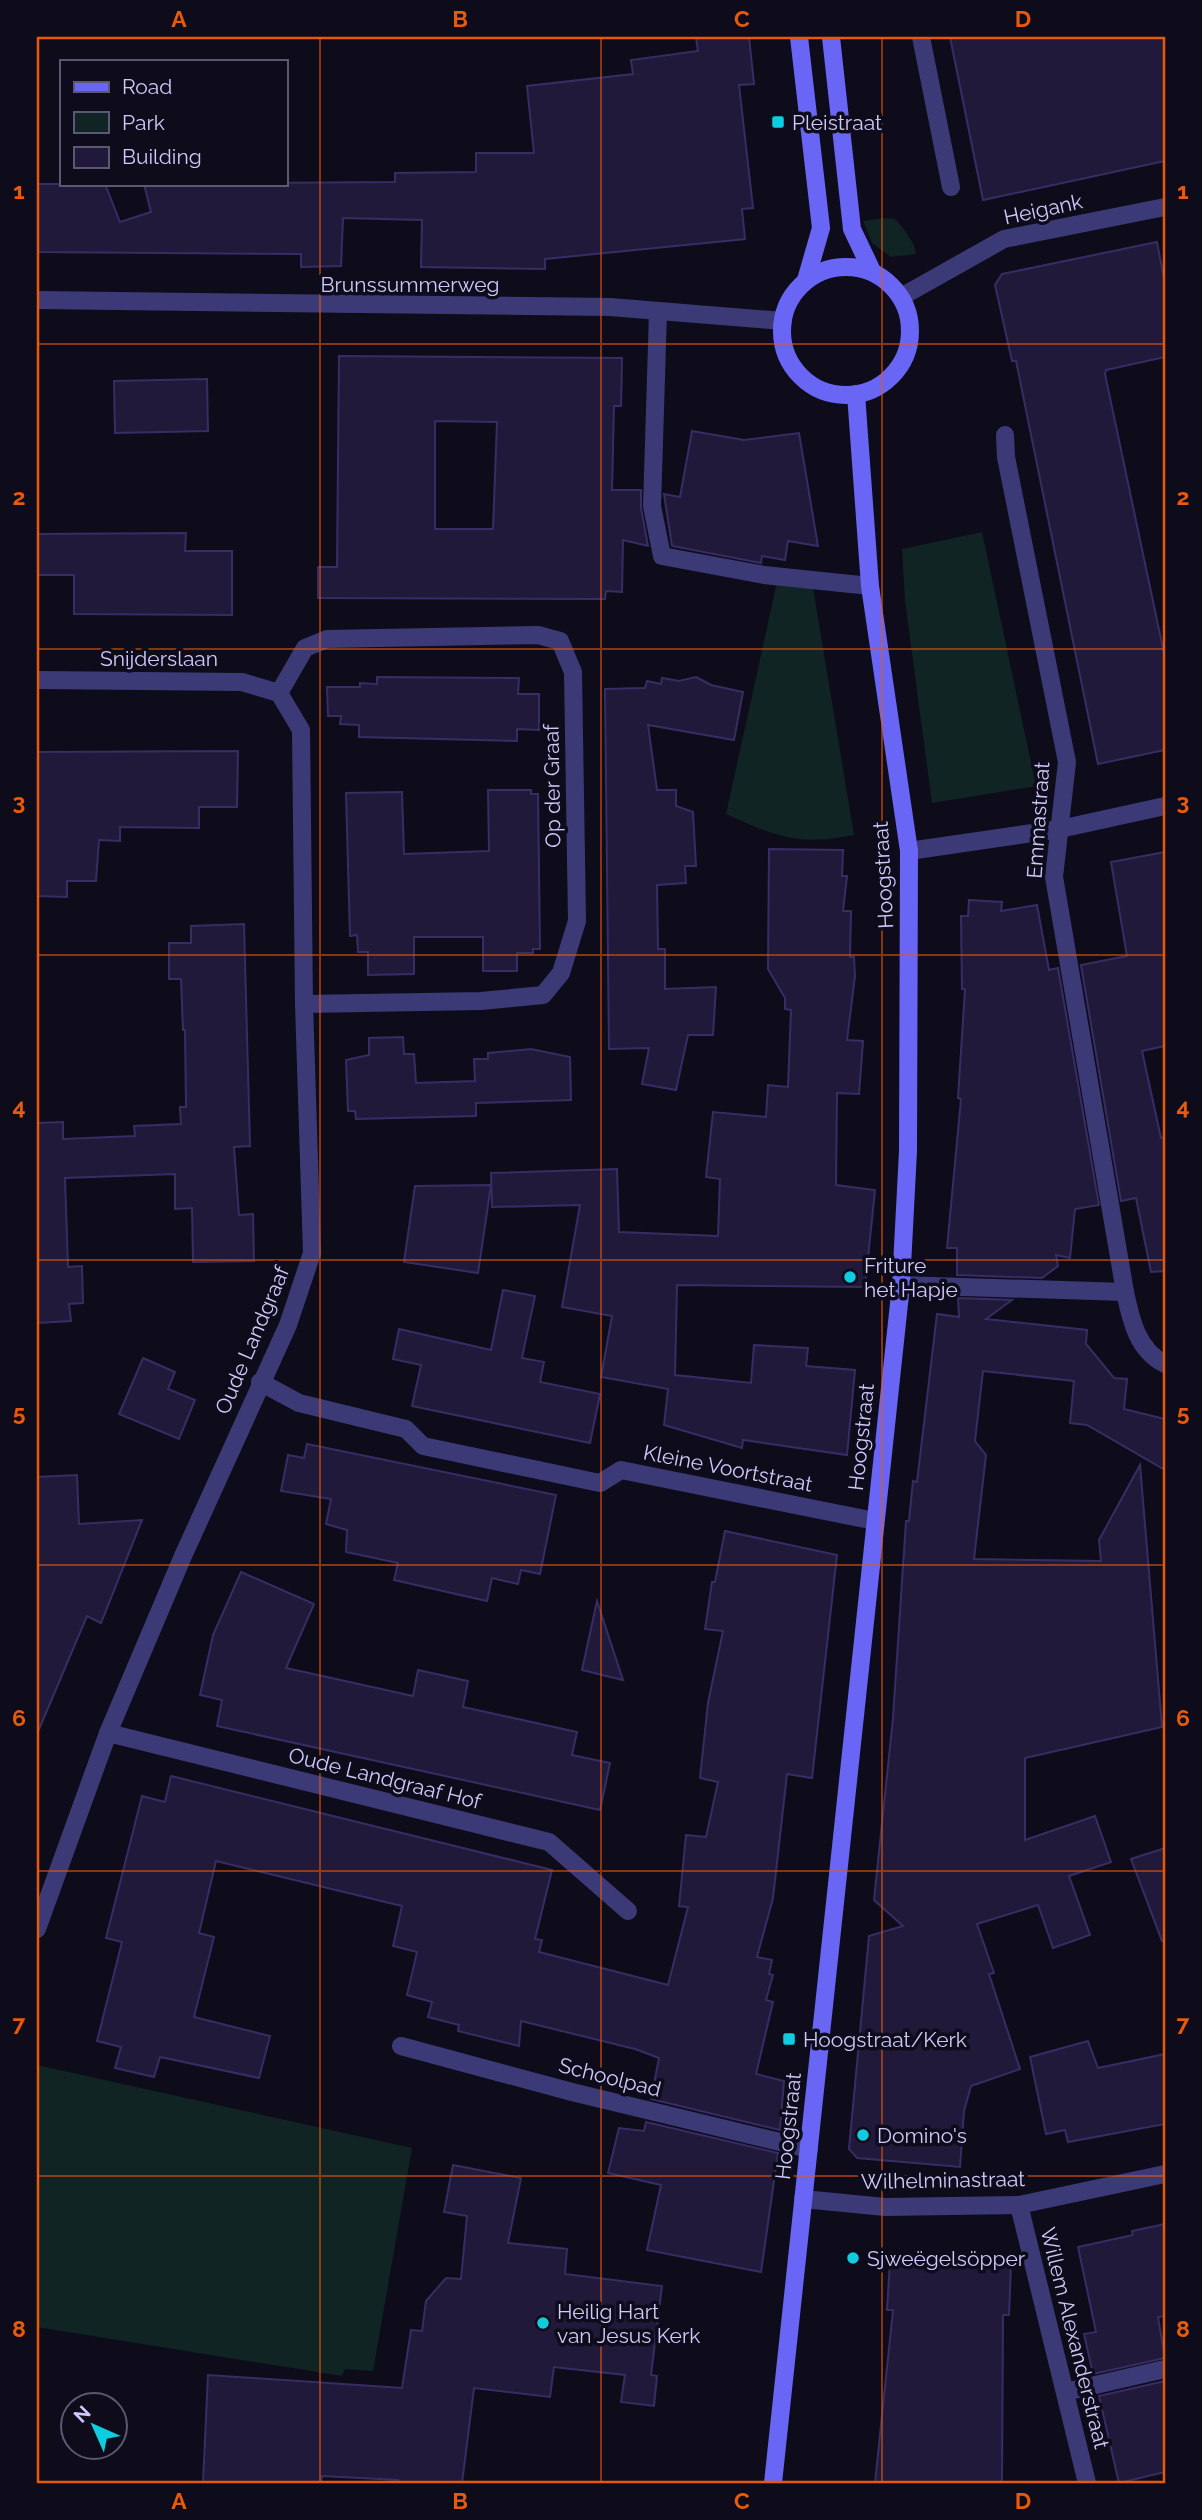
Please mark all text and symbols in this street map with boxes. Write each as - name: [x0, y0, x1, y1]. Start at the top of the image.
- text: A: [171, 5, 187, 32]
- text: B: [452, 5, 468, 32]
- text: C: [734, 5, 750, 32]
- text: D: [1015, 5, 1031, 32]
- legend: [60, 60, 287, 186]
- text: Road: [122, 74, 172, 99]
- text: Park: [122, 110, 165, 135]
- place label: Pleistraat: [792, 110, 882, 135]
- marker: Pleistraat: [770, 114, 786, 130]
- text: Building: [122, 144, 202, 169]
- text: 1: [13, 177, 25, 204]
- text: 1: [1177, 177, 1189, 204]
- street label: Heigank: [1001, 188, 1085, 230]
- street label: Brunssummerweg: [320, 272, 500, 297]
- text: 2: [13, 483, 25, 510]
- text: 2: [1177, 483, 1189, 510]
- street label: Snijderslaan: [100, 646, 218, 671]
- street label: Op der Graaf: [538, 723, 566, 848]
- street label: Emmastraat: [1021, 761, 1055, 879]
- text: 3: [13, 788, 25, 815]
- text: 3: [1177, 788, 1189, 815]
- street label: Hoogstraat: [868, 821, 898, 929]
- text: 4: [12, 1093, 26, 1120]
- text: 4: [1176, 1093, 1190, 1120]
- place label: Friture het Hapje: [864, 1253, 958, 1302]
- street label: Oude Landgraaf: [210, 1261, 295, 1418]
- marker: Friture het Hapje: [842, 1269, 858, 1285]
- street label: Hoogstraat: [843, 1382, 879, 1492]
- text: 5: [13, 1399, 26, 1426]
- text: 5: [1177, 1399, 1190, 1426]
- street label: Kleine Voortstraat: [641, 1439, 815, 1497]
- text: 6: [12, 1704, 26, 1731]
- text: 6: [1176, 1704, 1190, 1731]
- street label: Oude Landgraaf Hof: [286, 1742, 485, 1814]
- text: 7: [13, 2009, 26, 2036]
- text: 7: [1177, 2009, 1190, 2036]
- place label: Hoogstraat/Kerk: [803, 2027, 967, 2052]
- marker: Hoogstraat/Kerk: [781, 2031, 797, 2047]
- street label: Schoolpad: [556, 2052, 664, 2102]
- street label: Hoogstraat: [770, 2071, 806, 2181]
- place label: Domino's: [877, 2123, 967, 2148]
- marker: Domino's: [855, 2127, 871, 2143]
- street label: Wilhelminastraat: [861, 2166, 1025, 2194]
- street label: Willem Alexanderstraat: [1035, 2225, 1115, 2451]
- place label: Sjweëgelsöpper: [867, 2246, 1026, 2271]
- marker: Sjweëgelsöpper: [845, 2250, 861, 2266]
- place label: Heilig Hart van Jesus Kerk: [557, 2299, 700, 2348]
- text: 8: [12, 2315, 26, 2342]
- marker: Heilig Hart van Jesus Kerk: [535, 2315, 551, 2331]
- text: 8: [1176, 2315, 1190, 2342]
- north arrow: [60, 2390, 130, 2460]
- text: N: [69, 2401, 95, 2427]
- text: A: [171, 2487, 187, 2514]
- text: B: [452, 2487, 468, 2514]
- text: C: [734, 2487, 750, 2514]
- text: D: [1015, 2487, 1031, 2514]

